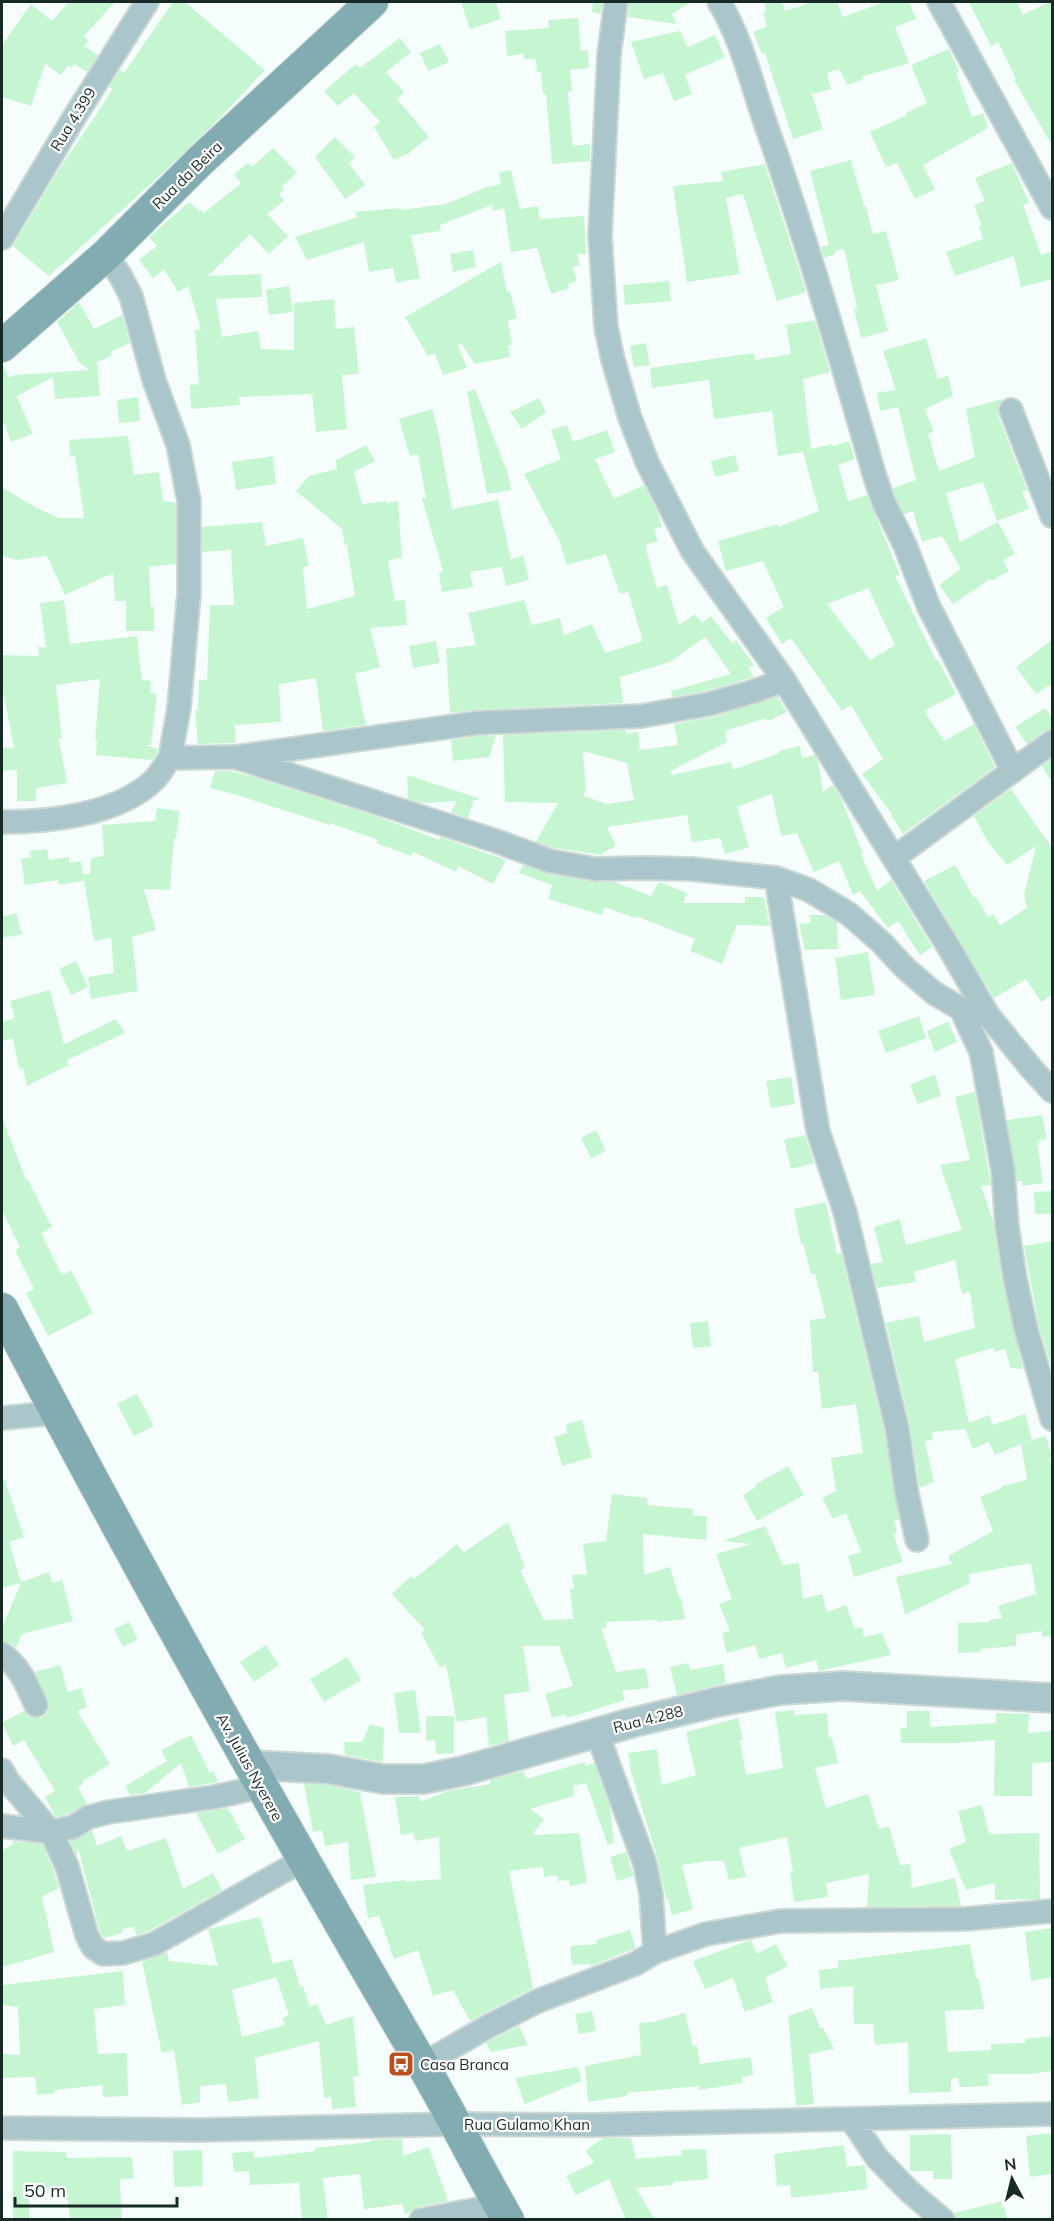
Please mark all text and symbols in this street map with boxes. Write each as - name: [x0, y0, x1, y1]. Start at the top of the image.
- street label: Rua 4.399: [46, 84, 100, 154]
- street label: Rua da Beira: [148, 137, 226, 213]
- street label: Rua 4.288: [611, 1701, 685, 1737]
- street label: Av. Julius Nyerere: [213, 1710, 287, 1824]
- bus stop icon: Casa Branca: [386, 2049, 416, 2079]
- place label: Casa Branca: [420, 2055, 509, 2074]
- street label: Rua Gulamo Khan: [464, 2115, 590, 2134]
- north arrow: [982, 2149, 1042, 2209]
- text: N: [1003, 2153, 1017, 2175]
- scale bar: [15, 2170, 177, 2208]
- text: 50 m: [24, 2179, 66, 2202]

